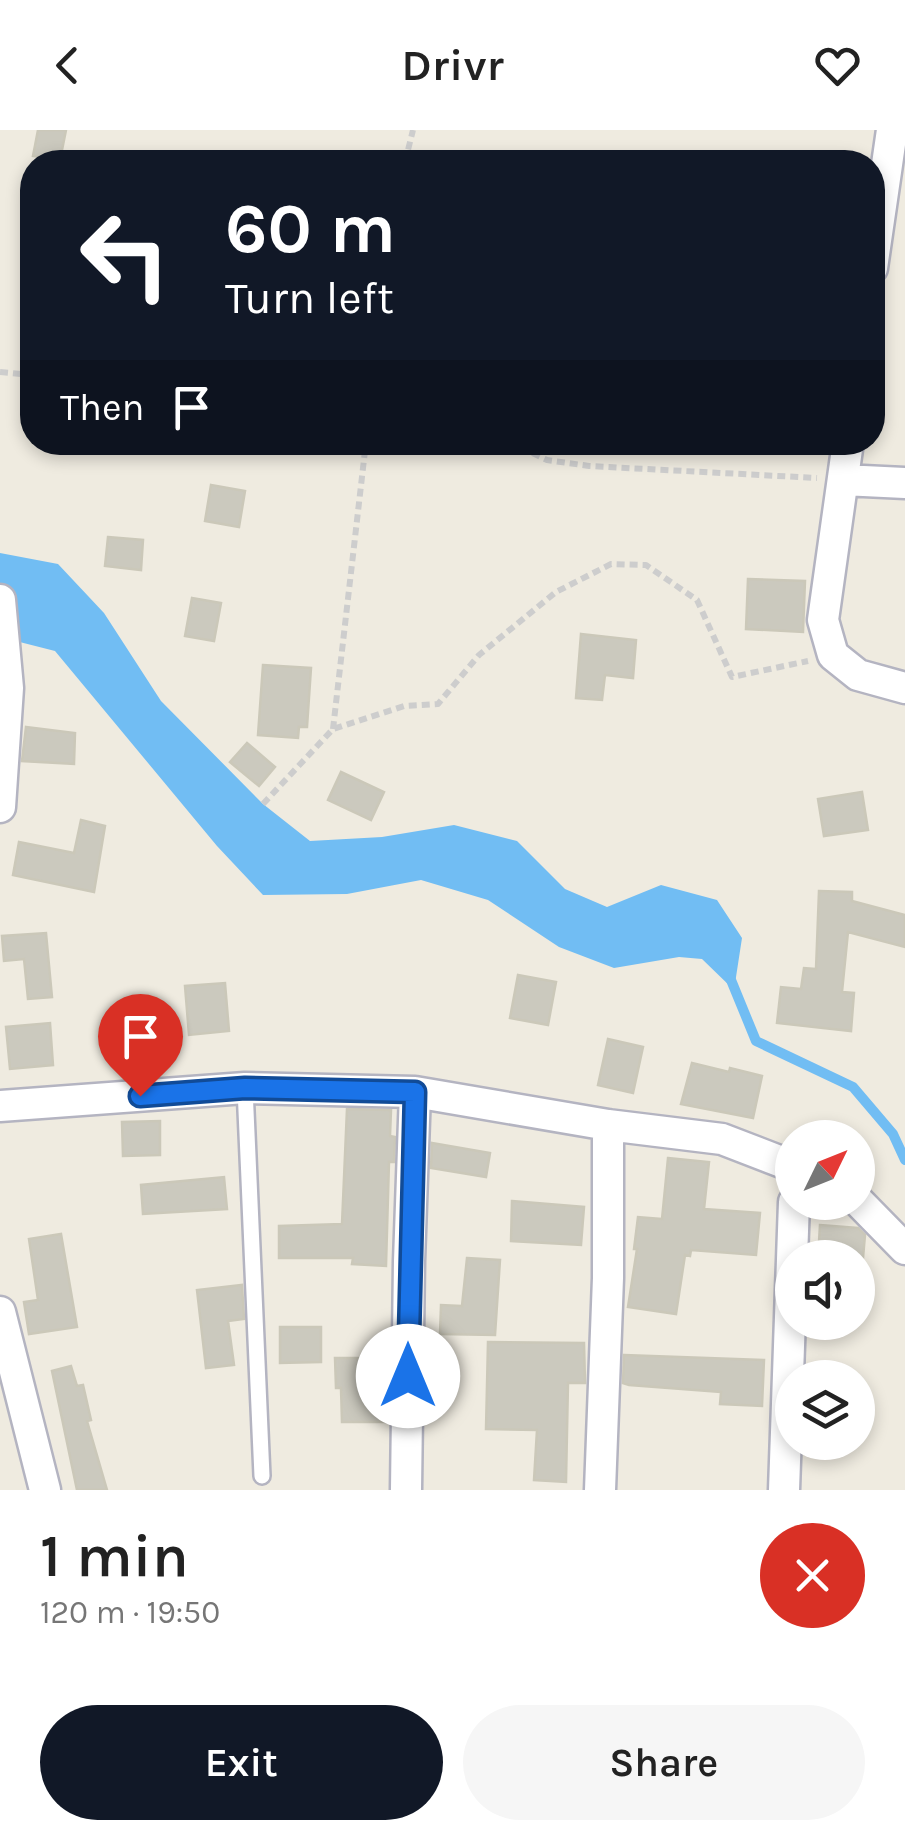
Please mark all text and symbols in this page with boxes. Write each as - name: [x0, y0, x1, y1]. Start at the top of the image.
- icon: back: [40, 38, 95, 93]
- icon: heart: [810, 38, 865, 93]
- text: Drivr: [401, 39, 504, 91]
- text: 60 m: [225, 188, 396, 270]
- icon: left: [60, 190, 190, 320]
- text: Turn left: [225, 272, 394, 324]
- icon: arrive: [164, 380, 219, 435]
- text: Then: [60, 385, 144, 430]
- pin: [98, 994, 183, 1097]
- icon: arrive: [113, 1009, 168, 1064]
- north arrow: [775, 1120, 875, 1220]
- map controls: [775, 1120, 875, 1460]
- button: sound: [775, 1240, 875, 1340]
- position arrow: [356, 1324, 460, 1428]
- button: layers: [775, 1360, 875, 1460]
- text: 1 min: [40, 1521, 189, 1591]
- button: close: [760, 1523, 865, 1628]
- text: 120 m · 19:50: [40, 1594, 220, 1631]
- button: Exit: [40, 1705, 443, 1820]
- button: Share: [463, 1705, 865, 1820]

